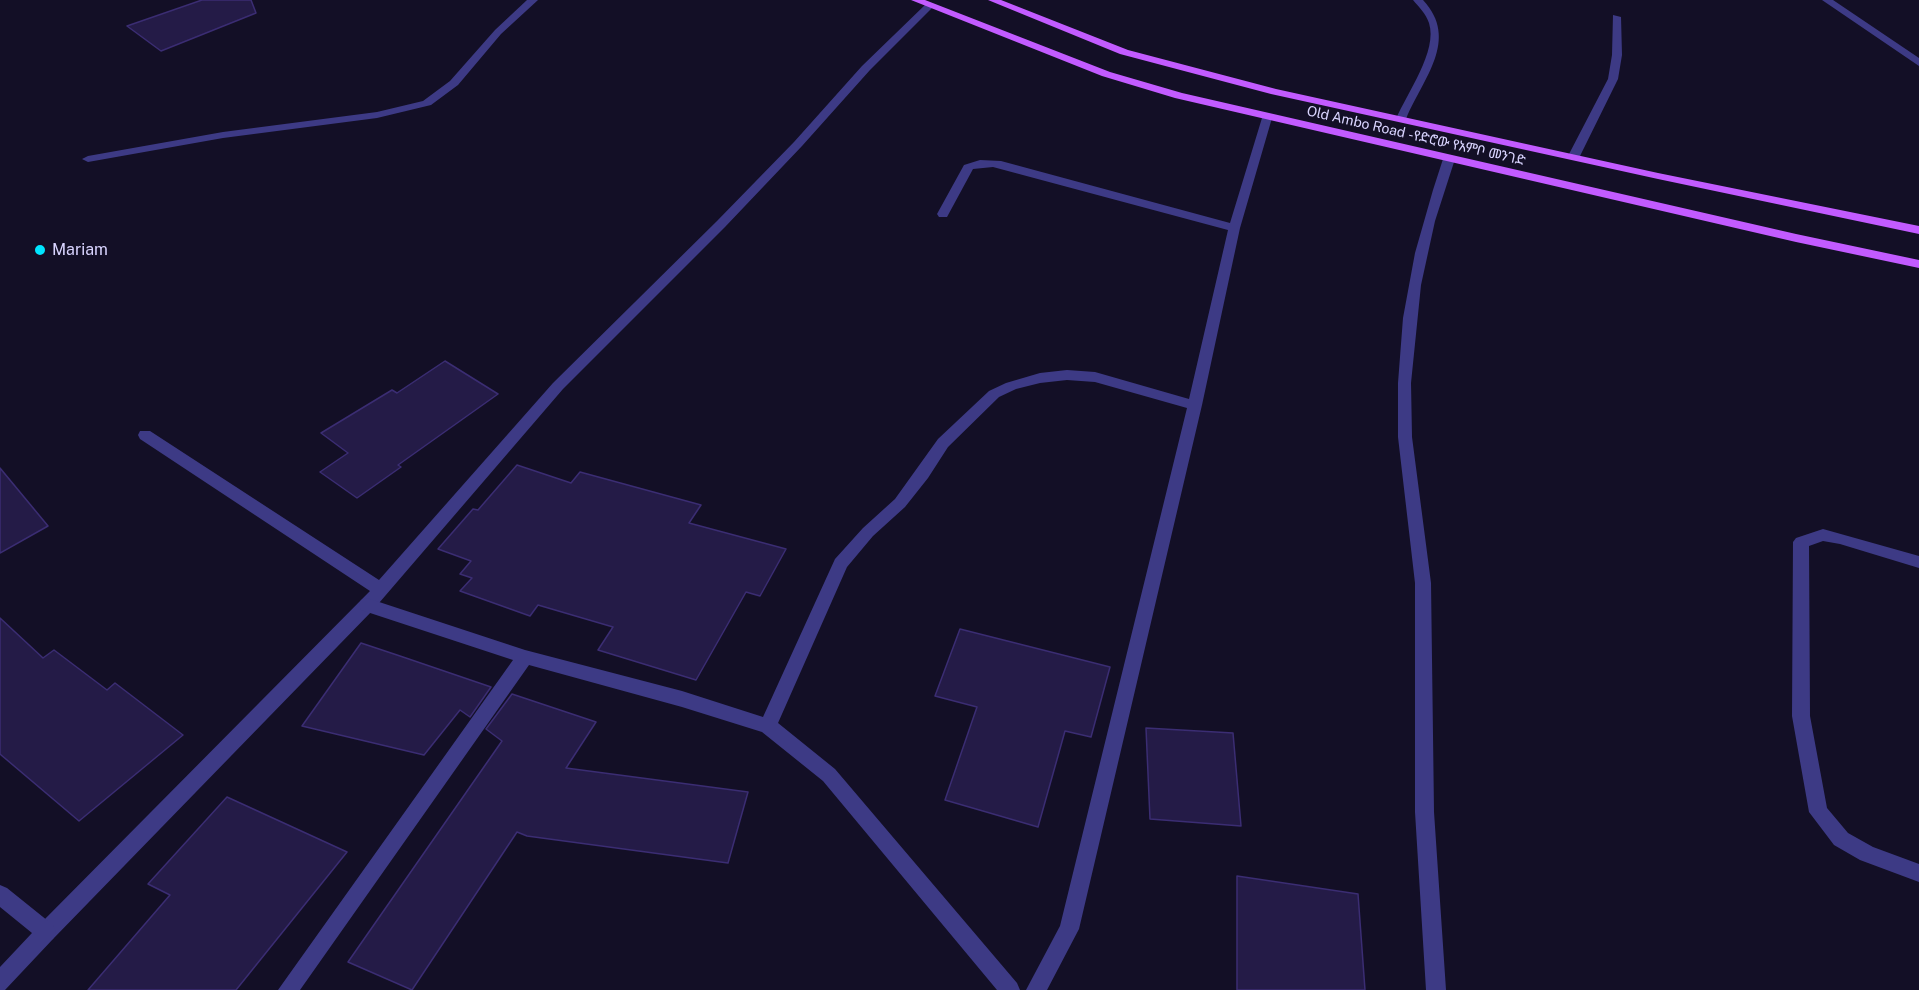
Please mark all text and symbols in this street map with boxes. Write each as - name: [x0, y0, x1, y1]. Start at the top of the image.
- street label: Old Ambo Road -የድሮው የአምቦ መንገድ: [1305, 103, 1527, 169]
- place label: Mariam: [52, 240, 108, 260]
- marker: Mariam: [33, 243, 47, 257]

